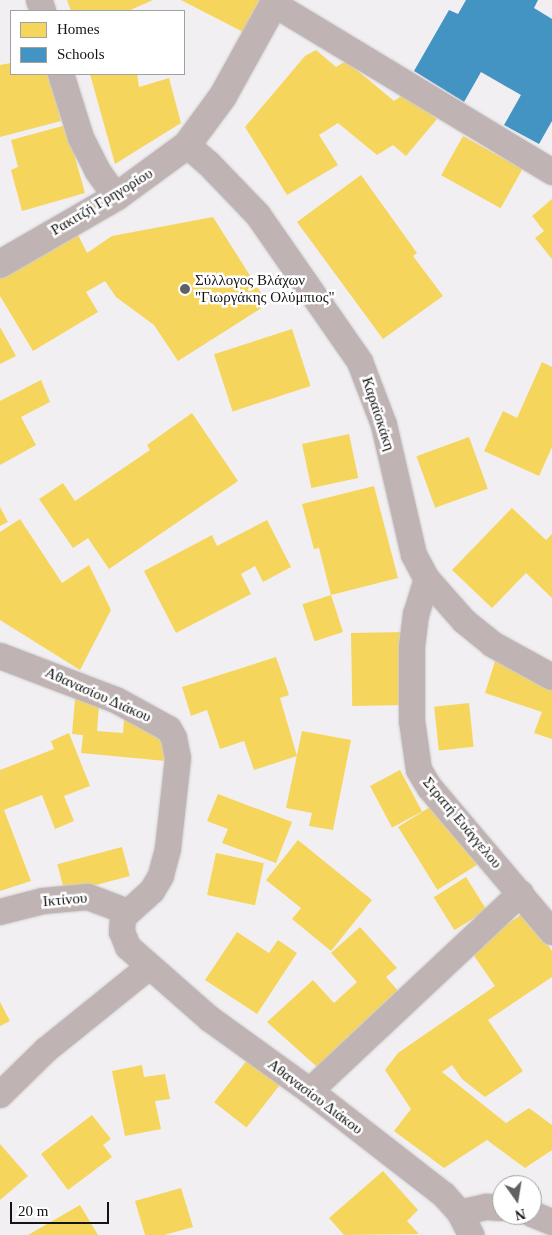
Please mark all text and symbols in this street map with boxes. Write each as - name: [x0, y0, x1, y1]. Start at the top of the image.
- legend: [10, 10, 185, 75]
- text: Homes: [57, 21, 100, 37]
- text: Schools: [57, 46, 105, 62]
- street label: Ρακιτζή Γρηγορίου: [48, 165, 156, 239]
- place label: Σύλλογος Βλάχων "Γιωργάκης Ολύμπιος": [195, 271, 335, 306]
- marker: Σύλλογος Βλάχων "Γιωργάκης Ολύμπιος": [179, 283, 191, 295]
- street label: Καραϊσκάκη: [358, 375, 398, 453]
- street label: Αθανασίου Διάκου: [42, 663, 154, 727]
- street label: Στρατή Ευάγγελου: [419, 774, 505, 872]
- street label: Ικτίνου: [42, 889, 88, 911]
- street label: Αθανασίου Διάκου: [264, 1055, 366, 1139]
- north arrow: [492, 1175, 542, 1225]
- scale bar: [12, 1192, 111, 1224]
- text: 20 m: [18, 1203, 48, 1219]
- text: N: [514, 1206, 527, 1223]

